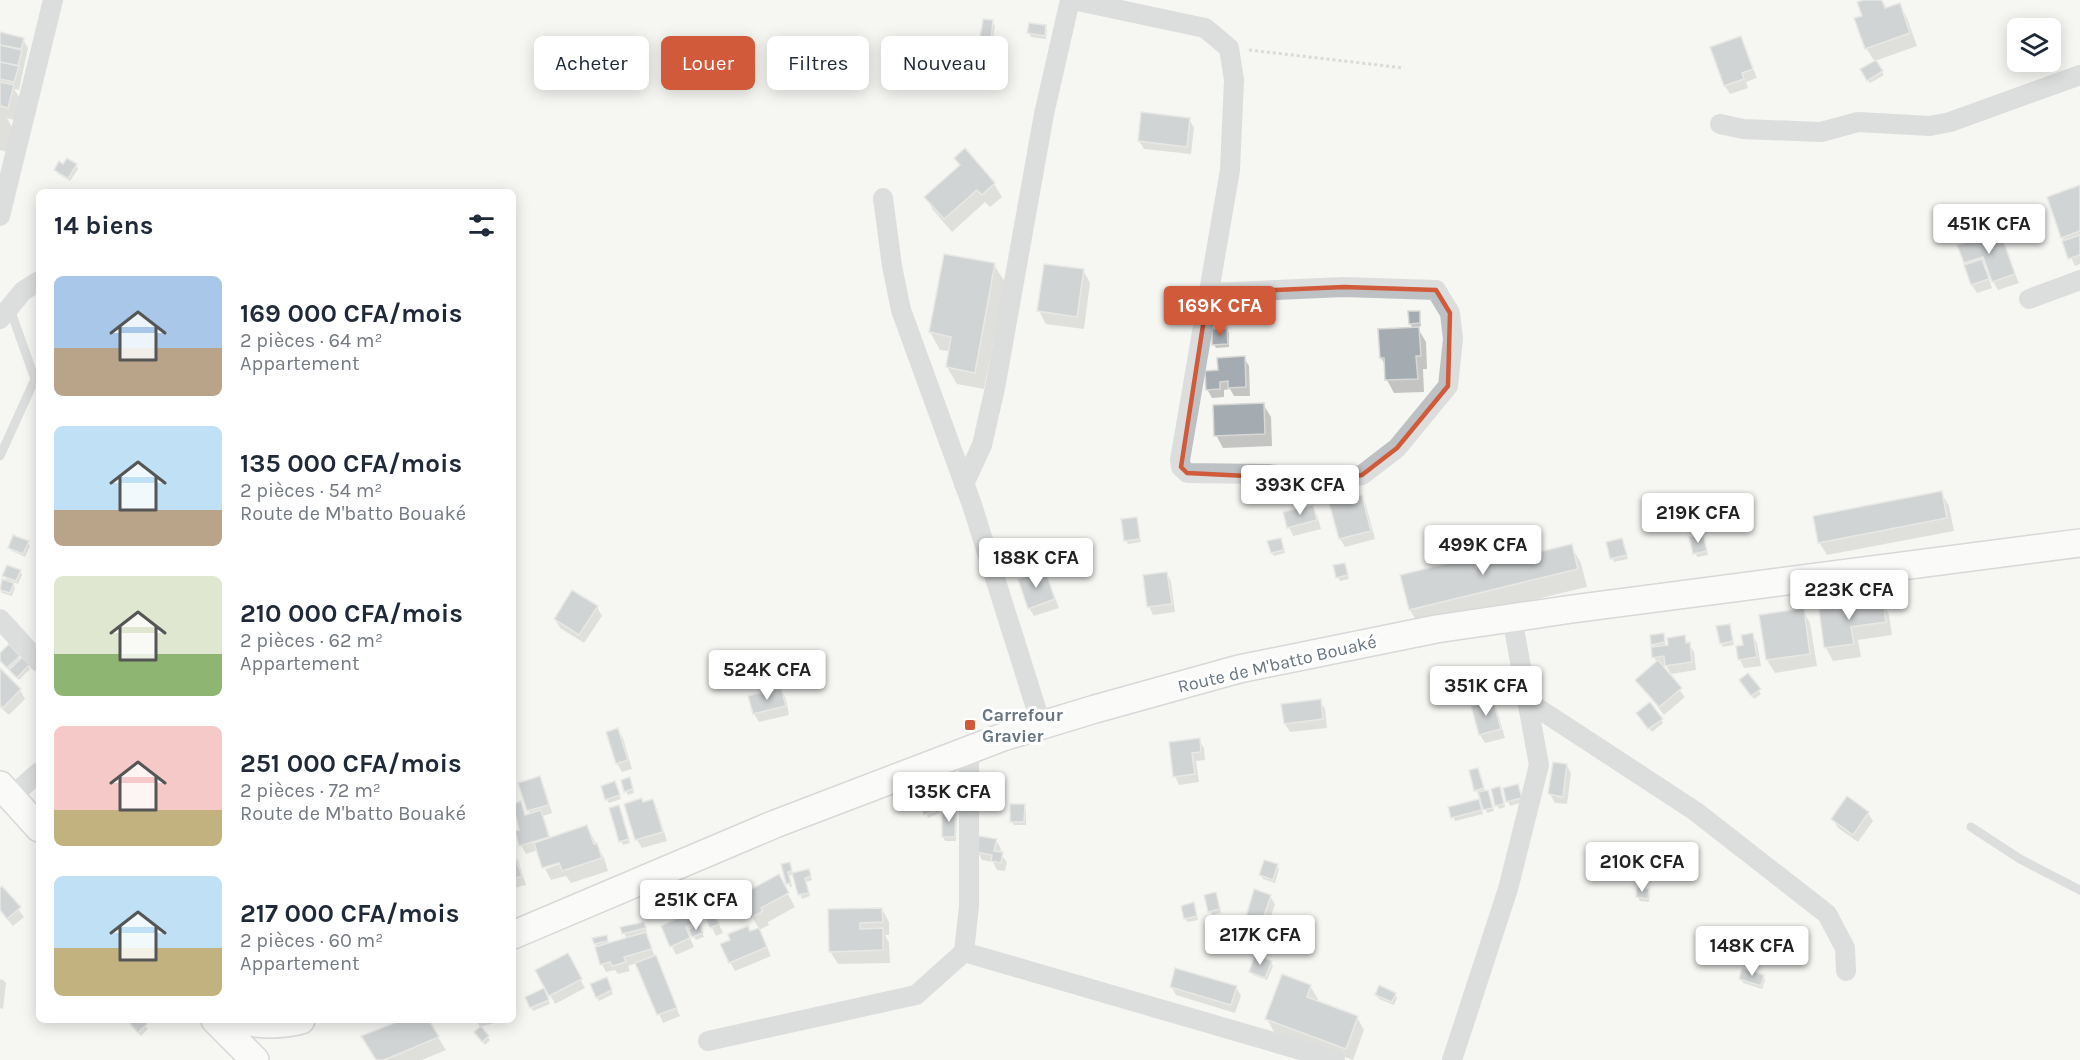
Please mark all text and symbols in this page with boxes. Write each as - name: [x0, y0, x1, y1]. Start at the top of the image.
- map controls: [2007, 18, 2061, 72]
- button: layers: [2007, 18, 2061, 72]
- chip: Acheter: [534, 36, 649, 90]
- chip: Louer: [661, 36, 755, 90]
- chip: Filtres: [767, 36, 869, 90]
- chip: Nouveau: [881, 36, 1008, 90]
- pin: 451K CFA: [1927, 204, 2051, 255]
- icon: filters: [465, 209, 498, 242]
- text: 14 biens: [54, 210, 154, 241]
- text: 451K CFA: [1947, 212, 2031, 235]
- pin: 169K CFA: [1158, 286, 1282, 337]
- text: 169K CFA: [1178, 294, 1262, 317]
- text: 169 000 CFA/mois: [240, 298, 463, 329]
- icon: home: [102, 300, 174, 372]
- text: 2 pièces · 64 m²: [240, 329, 383, 352]
- text: Appartement: [240, 352, 359, 375]
- text: 135 000 CFA/mois: [240, 448, 462, 479]
- icon: home: [102, 450, 174, 522]
- pin: 393K CFA: [1238, 465, 1362, 516]
- text: 393K CFA: [1255, 473, 1345, 496]
- text: 2 pièces · 54 m²: [240, 479, 382, 502]
- pin: 219K CFA: [1636, 493, 1760, 544]
- text: 219K CFA: [1656, 501, 1740, 524]
- text: Route de M'batto Bouaké: [240, 502, 466, 525]
- pin: 499K CFA: [1421, 525, 1545, 576]
- text: 499K CFA: [1438, 533, 1528, 556]
- pin: 188K CFA: [974, 538, 1098, 589]
- text: 188K CFA: [993, 546, 1079, 569]
- pin: 223K CFA: [1787, 570, 1911, 621]
- text: 223K CFA: [1804, 578, 1894, 601]
- text: 210 000 CFA/mois: [240, 598, 463, 629]
- icon: home: [102, 600, 174, 672]
- text: 2 pièces · 62 m²: [240, 629, 383, 652]
- street label: Route de M'batto Bouaké: [1175, 630, 1379, 698]
- pin: 524K CFA: [705, 650, 829, 701]
- text: Appartement: [240, 652, 359, 675]
- text: 524K CFA: [723, 658, 811, 681]
- pin: 351K CFA: [1424, 666, 1548, 717]
- text: 351K CFA: [1444, 674, 1528, 697]
- place label: Carrefour Gravier: [982, 704, 1063, 747]
- marker: Carrefour Gravier: [963, 718, 977, 732]
- text: 251 000 CFA/mois: [240, 748, 462, 779]
- icon: home: [102, 750, 174, 822]
- pin: 135K CFA: [887, 772, 1011, 823]
- text: 2 pièces · 72 m²: [240, 779, 381, 802]
- text: 135K CFA: [907, 780, 991, 803]
- text: Route de M'batto Bouaké: [240, 802, 466, 825]
- pin: 210K CFA: [1580, 842, 1704, 893]
- text: 210K CFA: [1600, 850, 1684, 873]
- pin: 251K CFA: [634, 880, 758, 931]
- text: 251K CFA: [654, 888, 738, 911]
- text: 217 000 CFA/mois: [240, 898, 460, 929]
- icon: home: [102, 900, 174, 972]
- pin: 217K CFA: [1198, 915, 1322, 966]
- text: 217K CFA: [1219, 923, 1301, 946]
- pin: 148K CFA: [1690, 926, 1814, 977]
- text: 2 pièces · 60 m²: [240, 929, 383, 952]
- text: 148K CFA: [1710, 934, 1794, 957]
- text: Appartement: [240, 952, 359, 975]

